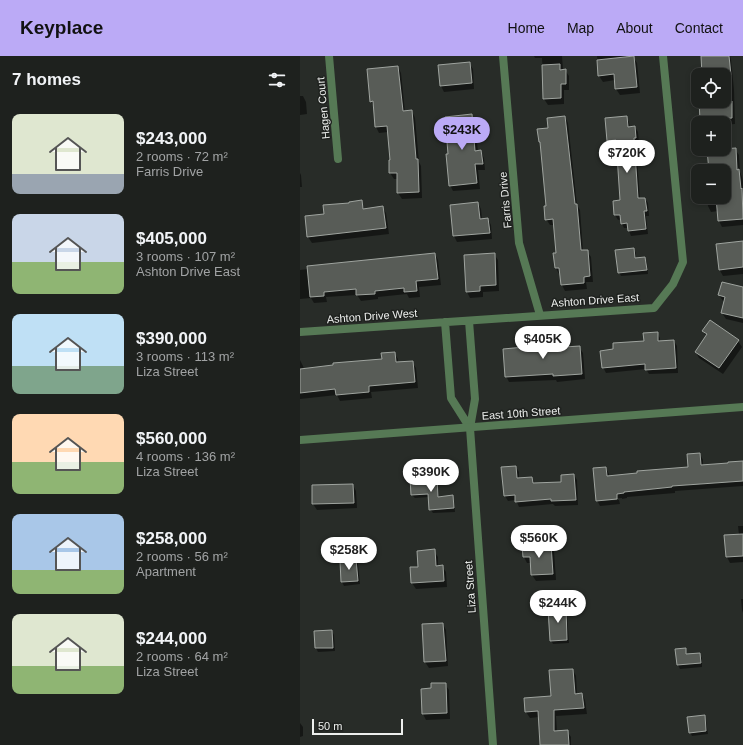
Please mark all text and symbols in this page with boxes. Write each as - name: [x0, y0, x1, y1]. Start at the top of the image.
- text: Keyplace: [20, 17, 103, 38]
- text: Home: [508, 20, 545, 36]
- text: Map: [567, 20, 594, 36]
- text: About: [616, 20, 653, 36]
- text: Contact: [675, 20, 723, 36]
- map controls: [691, 68, 731, 204]
- button: locate: [691, 68, 731, 108]
- icon: filters: [266, 69, 288, 91]
- text: 7 homes: [12, 70, 81, 89]
- street label: Hagen Court: [314, 76, 332, 140]
- button: +: [691, 116, 731, 156]
- pin: $243K: [434, 117, 490, 151]
- text: $243K: [443, 122, 481, 137]
- text: $243,000: [136, 129, 207, 148]
- icon: home: [44, 130, 92, 178]
- pin: $720K: [599, 140, 655, 174]
- text: $720K: [608, 145, 646, 160]
- text: 2 rooms · 72 m²: [136, 149, 228, 164]
- text: Farris Drive: [136, 164, 203, 179]
- button: −: [691, 164, 731, 204]
- street label: Farris Drive: [497, 171, 513, 229]
- text: $405,000: [136, 229, 207, 248]
- icon: home: [44, 230, 92, 278]
- text: 3 rooms · 107 m²: [136, 249, 235, 264]
- text: Ashton Drive East: [136, 264, 240, 279]
- street label: Ashton Drive East: [551, 291, 639, 309]
- street label: Ashton Drive West: [326, 307, 418, 325]
- pin: $405K: [515, 326, 571, 360]
- text: $390,000: [136, 329, 207, 348]
- icon: home: [44, 330, 92, 378]
- text: $405K: [524, 331, 562, 346]
- text: 3 rooms · 113 m²: [136, 349, 234, 364]
- text: Liza Street: [136, 364, 198, 379]
- street label: East 10th Street: [481, 404, 561, 422]
- text: $560,000: [136, 429, 207, 448]
- icon: home: [44, 430, 92, 478]
- text: 4 rooms · 136 m²: [136, 449, 235, 464]
- pin: $390K: [403, 459, 459, 493]
- text: Liza Street: [136, 464, 198, 479]
- text: $390K: [412, 464, 450, 479]
- pin: $560K: [511, 525, 567, 559]
- text: $258,000: [136, 529, 207, 548]
- icon: home: [44, 530, 92, 578]
- text: $560K: [520, 530, 558, 545]
- pin: $258K: [321, 537, 377, 571]
- text: $258K: [330, 542, 368, 557]
- text: 2 rooms · 56 m²: [136, 549, 228, 564]
- street label: Liza Street: [462, 560, 478, 614]
- text: Apartment: [136, 564, 196, 579]
- pin: $244K: [530, 590, 586, 624]
- text: $244K: [539, 595, 577, 610]
- text: $244,000: [136, 629, 207, 648]
- icon: home: [44, 630, 92, 678]
- text: 2 rooms · 64 m²: [136, 649, 228, 664]
- text: Liza Street: [136, 664, 198, 679]
- scale bar: [312, 717, 403, 736]
- text: 50 m: [318, 720, 342, 732]

